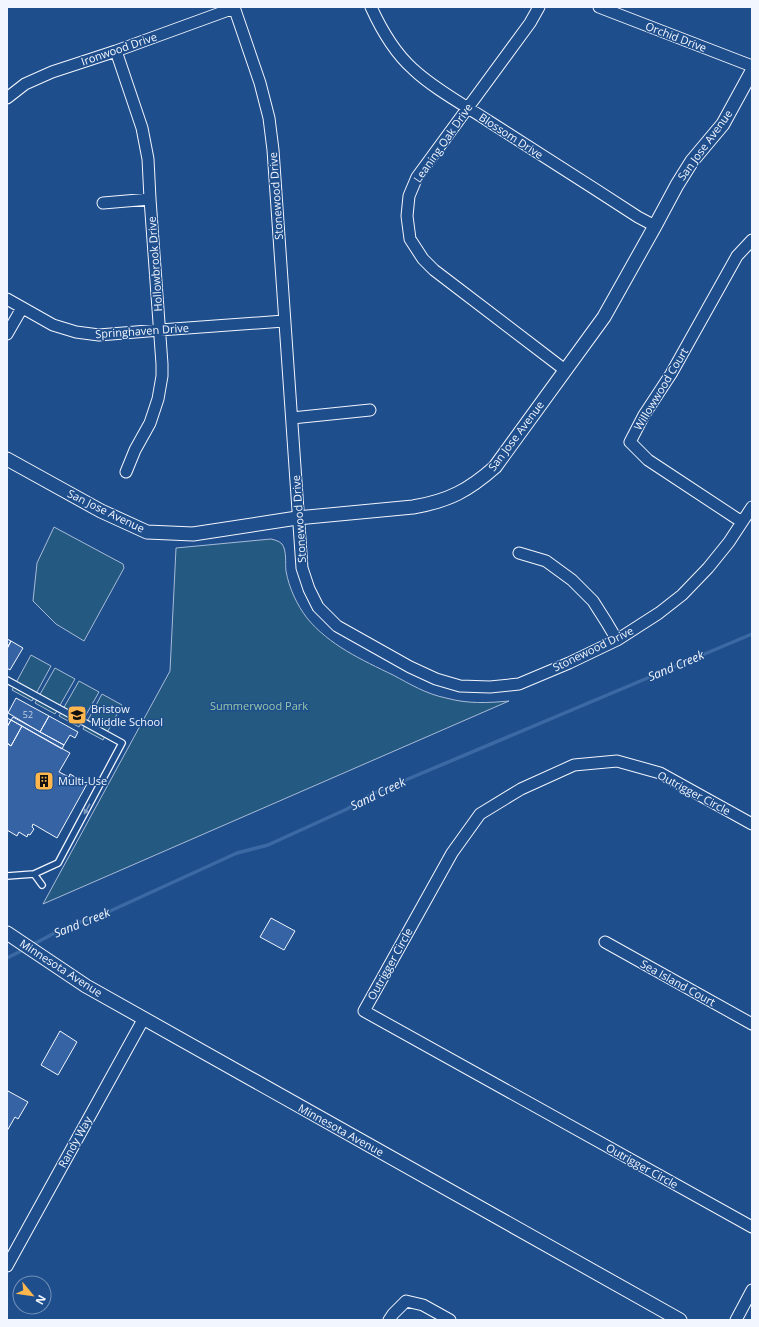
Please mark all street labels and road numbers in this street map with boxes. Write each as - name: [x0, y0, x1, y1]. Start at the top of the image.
- street label: Orchid Drive: [643, 18, 709, 55]
- street label: Ironwood Drive: [79, 29, 159, 69]
- street label: Leaning Oak Drive: [410, 100, 476, 185]
- street label: San Jose Avenue: [674, 106, 735, 183]
- street label: Blossom Drive: [476, 109, 546, 162]
- street label: Stonewood Drive: [265, 152, 286, 240]
- street label: Hollowbrook Drive: [144, 216, 165, 312]
- street label: Springhaven Drive: [95, 320, 189, 341]
- street label: Willowwood Court: [630, 345, 691, 433]
- street label: San Jose Avenue: [484, 398, 547, 474]
- street label: Stonewood Drive: [288, 475, 309, 563]
- street label: San Jose Avenue: [65, 485, 147, 536]
- street label: Stonewood Drive: [550, 623, 636, 675]
- street label: Outrigger Circle: [655, 767, 733, 818]
- street label: Outrigger Circle: [364, 925, 416, 1003]
- street label: Minnesota Avenue: [17, 935, 105, 1000]
- street label: Sea Island Court: [638, 956, 718, 1009]
- street label: Minnesota Avenue: [296, 1100, 387, 1159]
- street label: Randy Way: [54, 1113, 95, 1170]
- street label: Outrigger Circle: [603, 1140, 681, 1192]

